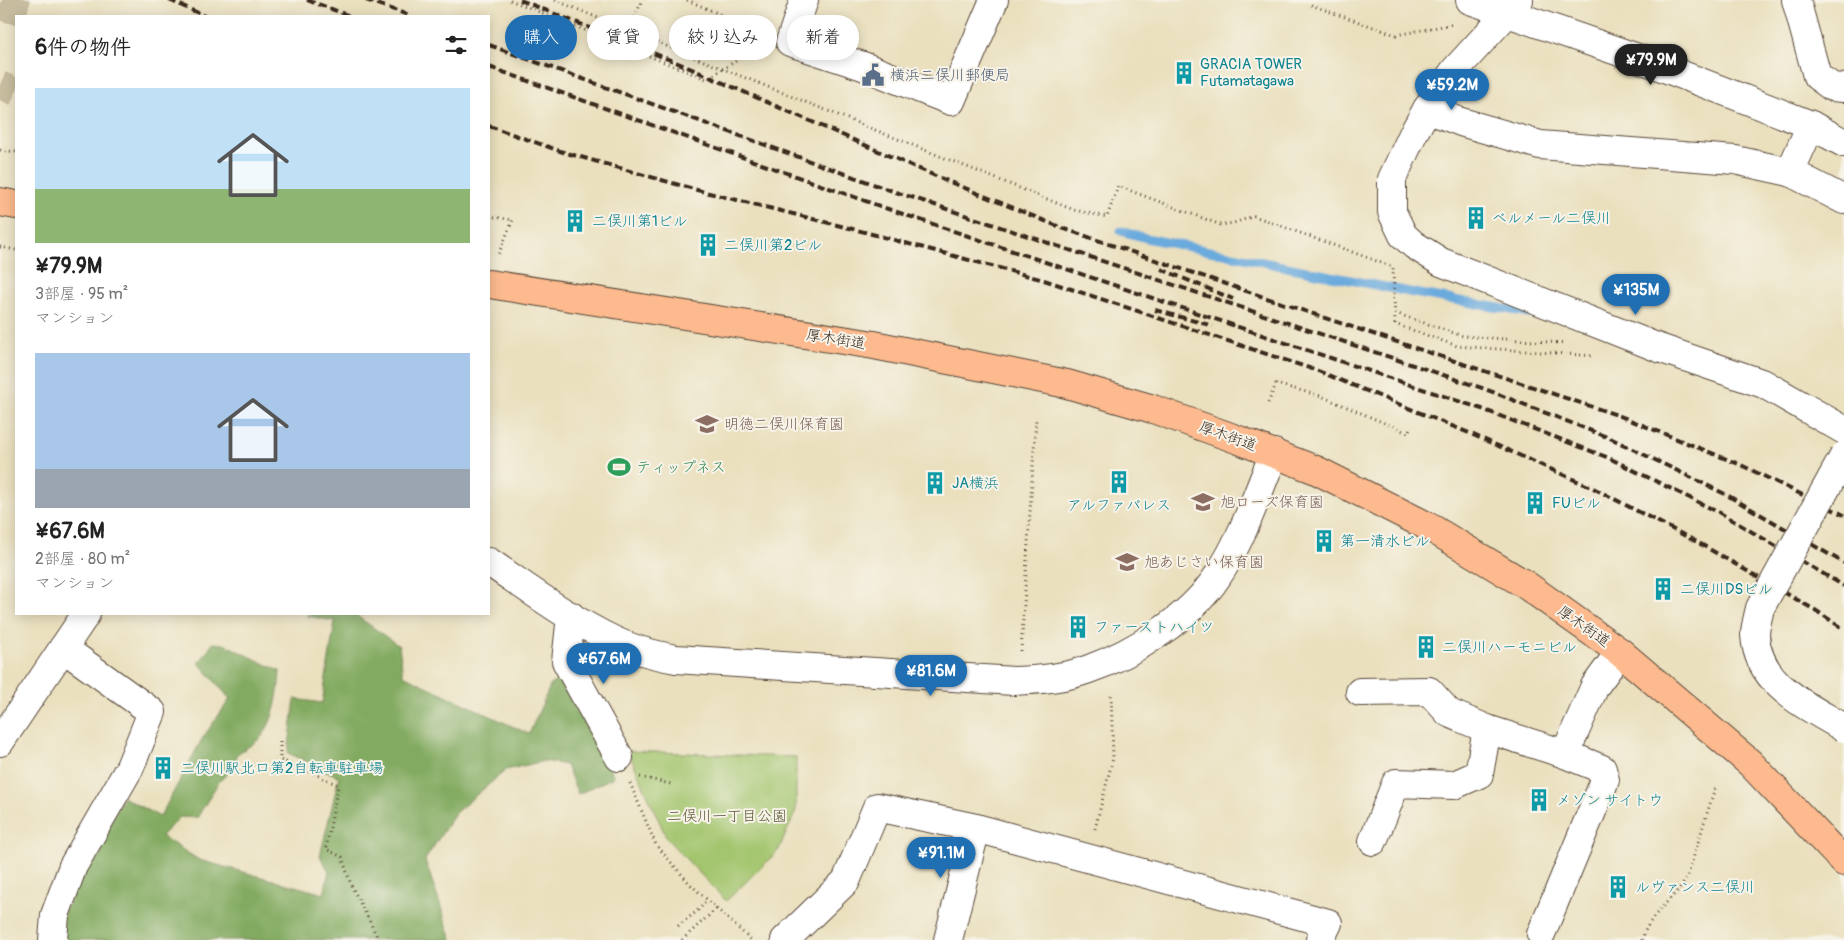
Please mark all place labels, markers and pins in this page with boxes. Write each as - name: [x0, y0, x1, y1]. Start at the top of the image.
- pin: ¥79.9M: [1610, 44, 1692, 86]
- place label: GRACIA TOWER Futamatagawa: [1200, 55, 1302, 91]
- building icon: GRACIA TOWER Futamatagawa: [1171, 60, 1197, 86]
- public building icon: 横浜二俣川郵便局: [860, 62, 886, 88]
- place label: 横浜二俣川郵便局: [890, 66, 1010, 85]
- pin: ¥59.2M: [1411, 68, 1493, 111]
- building icon: ベルメール二俣川: [1463, 205, 1489, 231]
- building icon: 二俣川第1ビル: [562, 208, 588, 234]
- place label: ベルメール二俣川: [1492, 209, 1611, 228]
- place label: 二俣川第1ビル: [592, 212, 688, 231]
- building icon: 二俣川第2ビル: [695, 232, 721, 258]
- place label: 二俣川第2ビル: [724, 236, 822, 255]
- pin: ¥135M: [1601, 274, 1671, 316]
- school or university icon: 明徳二俣川保育園: [694, 411, 720, 437]
- place label: 明徳二俣川保育園: [724, 415, 844, 434]
- sports icon: ティップネス: [606, 454, 632, 480]
- place label: ティップネス: [636, 458, 726, 477]
- building icon: アルファパレス: [1106, 469, 1132, 495]
- building icon: JA横浜: [922, 470, 948, 496]
- place label: JA横浜: [952, 474, 999, 493]
- school or university icon: 旭ローズ保育園: [1190, 489, 1216, 515]
- building icon: FUビル: [1522, 490, 1548, 516]
- place label: 旭ローズ保育園: [1220, 493, 1324, 512]
- place label: FUビル: [1552, 494, 1601, 513]
- place label: アルファパレス: [1067, 496, 1171, 515]
- building icon: 第一清水ビル: [1311, 528, 1337, 554]
- place label: 第一清水ビル: [1340, 532, 1430, 551]
- school or university icon: 旭あじさい保育園: [1114, 549, 1140, 575]
- place label: 旭あじさい保育園: [1144, 553, 1264, 572]
- building icon: 二俣川DSビル: [1650, 576, 1676, 602]
- place label: 二俣川DSビル: [1680, 580, 1773, 599]
- building icon: ファーストハイツ: [1065, 614, 1091, 640]
- place label: ファーストハイツ: [1094, 618, 1214, 637]
- building icon: 二俣川ハーモニビル: [1413, 634, 1439, 660]
- place label: 二俣川ハーモニビル: [1442, 638, 1577, 657]
- pin: ¥67.6M: [563, 642, 645, 685]
- pin: ¥81.6M: [890, 654, 972, 697]
- building icon: 二俣川駅北口第2自転車駐車場: [150, 755, 176, 781]
- place label: 二俣川駅北口第2自転車駐車場: [180, 759, 383, 778]
- building icon: メゾン サイトウ: [1526, 787, 1552, 813]
- place label: メゾン サイトウ: [1556, 791, 1663, 810]
- pin: ¥91.1M: [900, 836, 982, 879]
- building icon: ルヴァンス二俣川: [1605, 874, 1631, 900]
- place label: ルヴァンス二俣川: [1635, 878, 1755, 897]

